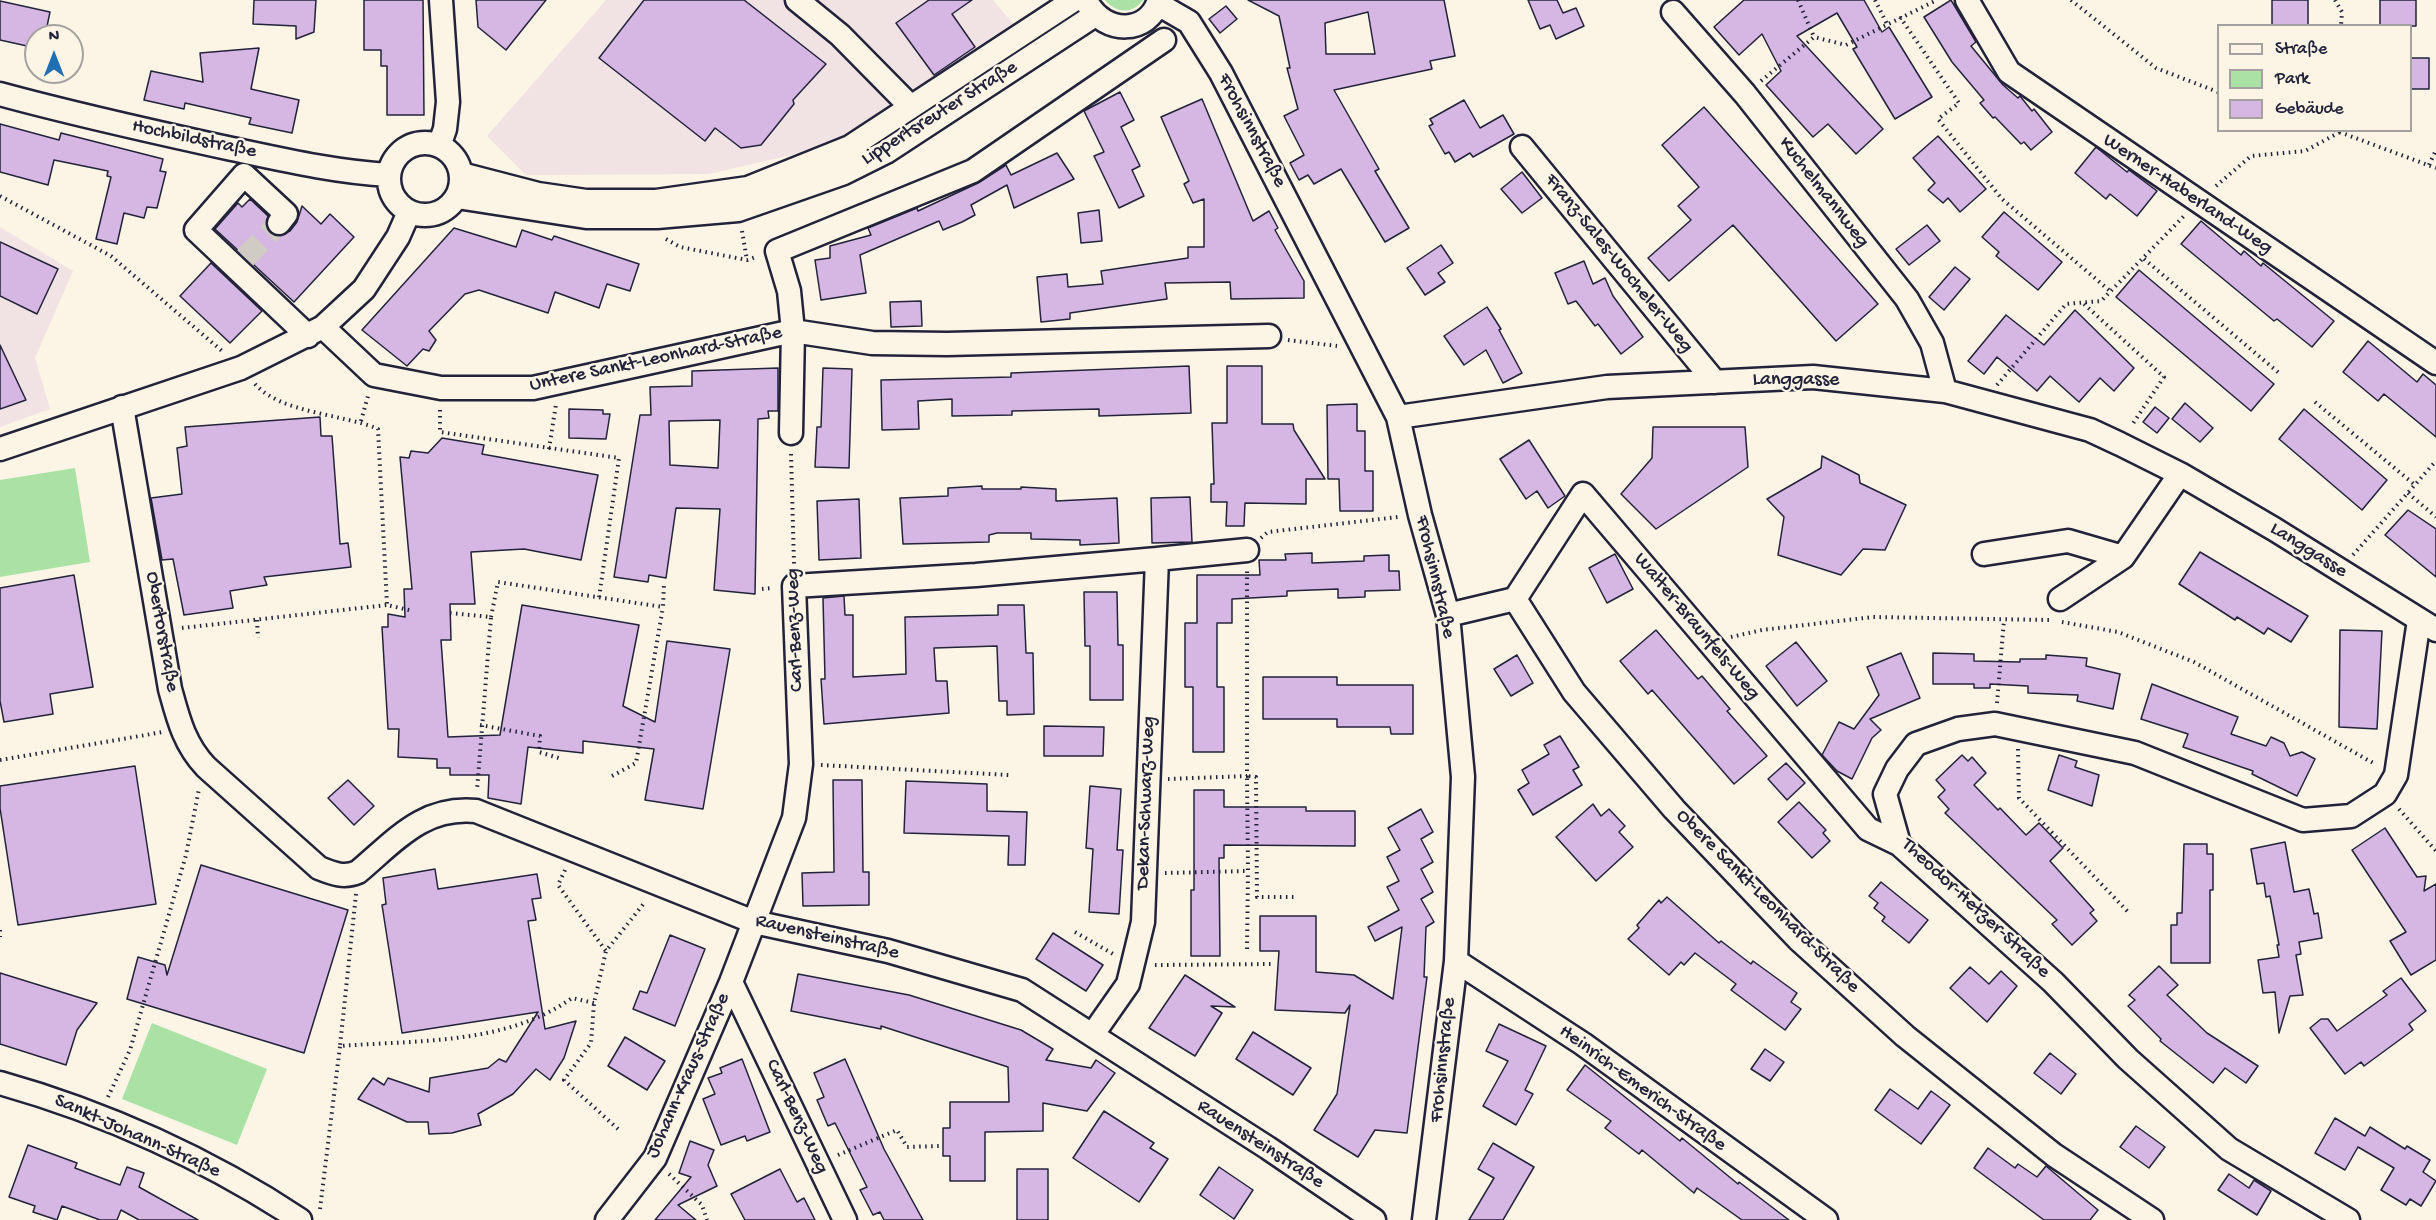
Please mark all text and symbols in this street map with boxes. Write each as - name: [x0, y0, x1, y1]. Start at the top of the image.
- north arrow: [24, 24, 84, 84]
- legend: [2217, 24, 2412, 132]
- text: N: [49, 28, 59, 47]
- text: Straße: [2275, 39, 2327, 60]
- street label: Lippertsreuter Straße: [858, 56, 1022, 172]
- text: Park: [2275, 69, 2309, 90]
- street label: Frohsinnstraße: [1211, 70, 1291, 192]
- text: Gebäude: [2275, 99, 2343, 120]
- street label: Hochbildstraße: [130, 115, 258, 165]
- street label: Werner-Haberland-Weg: [2097, 129, 2277, 261]
- street label: Kuchelmannweg: [1772, 133, 1874, 253]
- street label: Franz-Sales-Wocheler-Weg: [1538, 169, 1698, 359]
- street label: Untere Sankt-Leonhard-Straße: [528, 321, 784, 399]
- street label: Langgasse: [1753, 369, 1839, 393]
- street label: Frohsinnstraße: [1408, 513, 1460, 641]
- street label: Langgasse: [2265, 518, 2351, 584]
- street label: Walter-Braunfels-Weg: [1627, 548, 1765, 706]
- street label: Carl-Benz-Weg: [782, 568, 810, 692]
- street label: Obertorstraße: [139, 570, 183, 694]
- street label: Dekan-Schwarz-Weg: [1132, 716, 1162, 890]
- street label: Obere Sankt-Leonhard-Straße: [1670, 805, 1864, 999]
- street label: Theodor-Hetzer-Straße: [1895, 834, 2055, 984]
- street label: Rauensteinstraße: [753, 910, 901, 966]
- street label: Johann-Kraus-Straße: [642, 990, 736, 1162]
- street label: Frohsinnstraße: [1426, 996, 1462, 1124]
- street label: Heinrich-Emerich-Straße: [1554, 1020, 1730, 1158]
- street label: Carl-Benz-Weg: [759, 1056, 833, 1178]
- street label: Sankt-Johann-Straße: [50, 1090, 224, 1184]
- street label: Rauensteinstraße: [1192, 1095, 1328, 1195]

